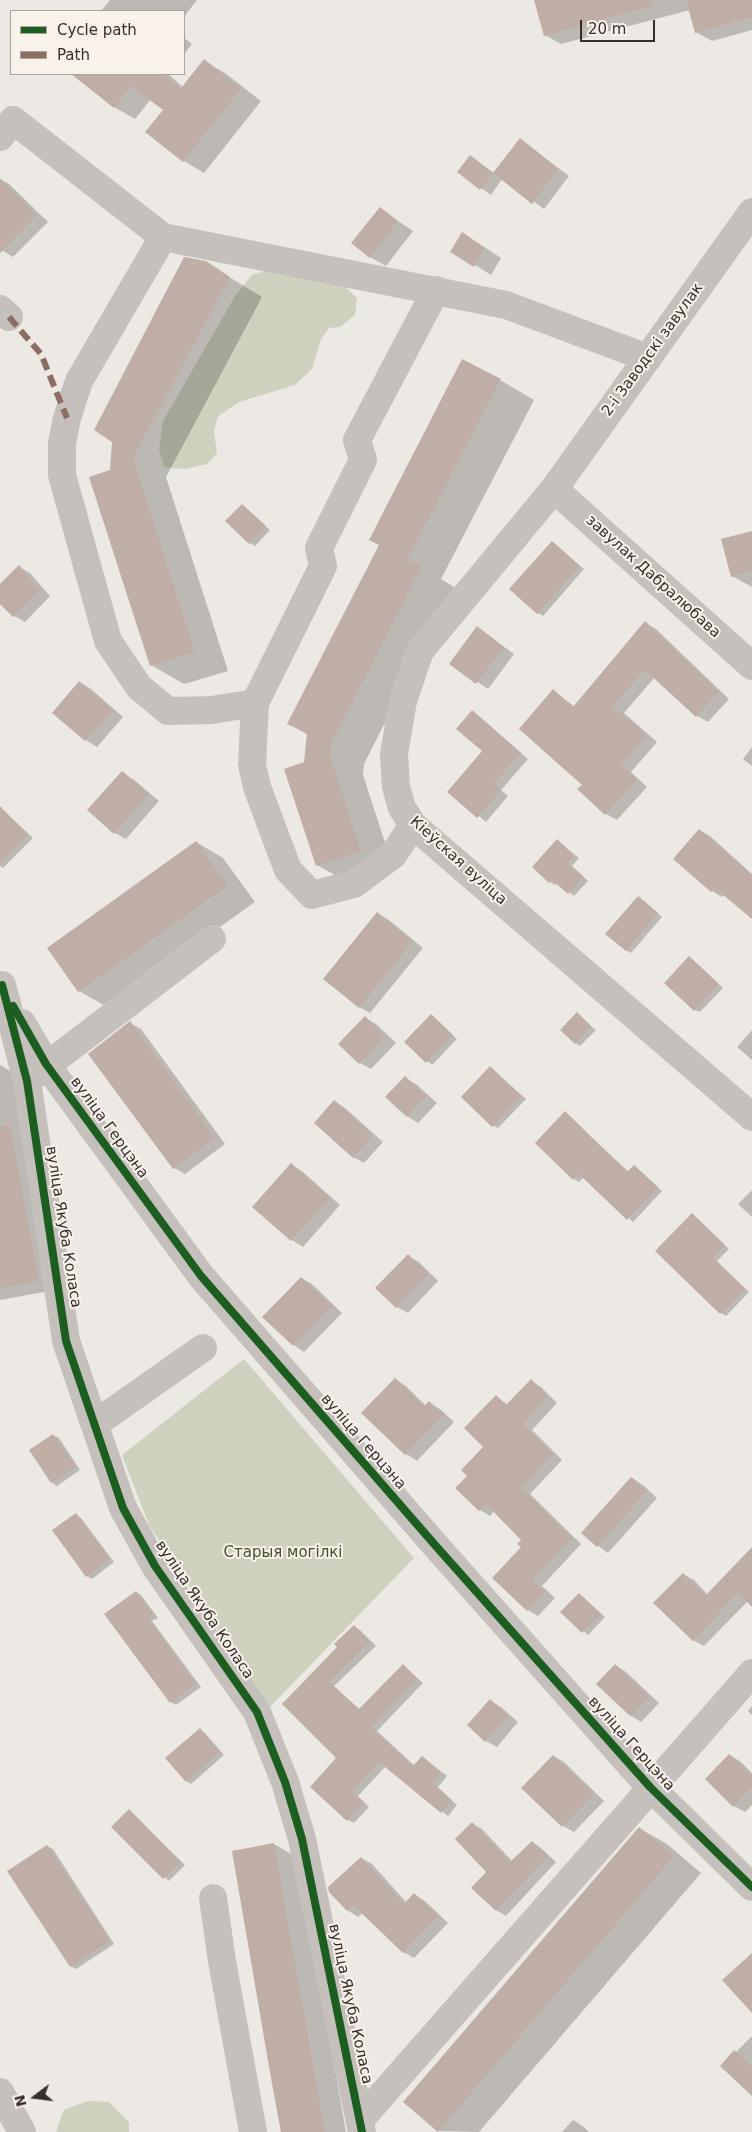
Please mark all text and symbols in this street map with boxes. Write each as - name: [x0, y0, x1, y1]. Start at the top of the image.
- legend: [10, 10, 185, 75]
- scale bar: [582, 10, 657, 42]
- text: 20 m: [588, 20, 626, 38]
- text: Cycle path: [57, 21, 137, 39]
- text: Path: [57, 46, 90, 64]
- street label: 2-і Заводскі завулак: [599, 280, 707, 420]
- street label: завулак Дабралюбава: [582, 512, 724, 642]
- street label: Кіеўская вуліца: [406, 813, 510, 909]
- street label: вуліца Герцэна: [66, 1074, 152, 1182]
- street label: вуліца Якуба Коласа: [41, 1145, 85, 1309]
- street label: вуліца Герцэна: [317, 1390, 409, 1494]
- street label: вуліца Якуба Коласа: [151, 1537, 257, 1683]
- park label: Старыя могілкі: [224, 1544, 342, 1562]
- street label: вуліца Герцэна: [584, 1693, 678, 1795]
- street label: вуліца Якуба Коласа: [324, 1922, 376, 2086]
- north arrow: [10, 2072, 60, 2122]
- text: N: [11, 2093, 30, 2109]

